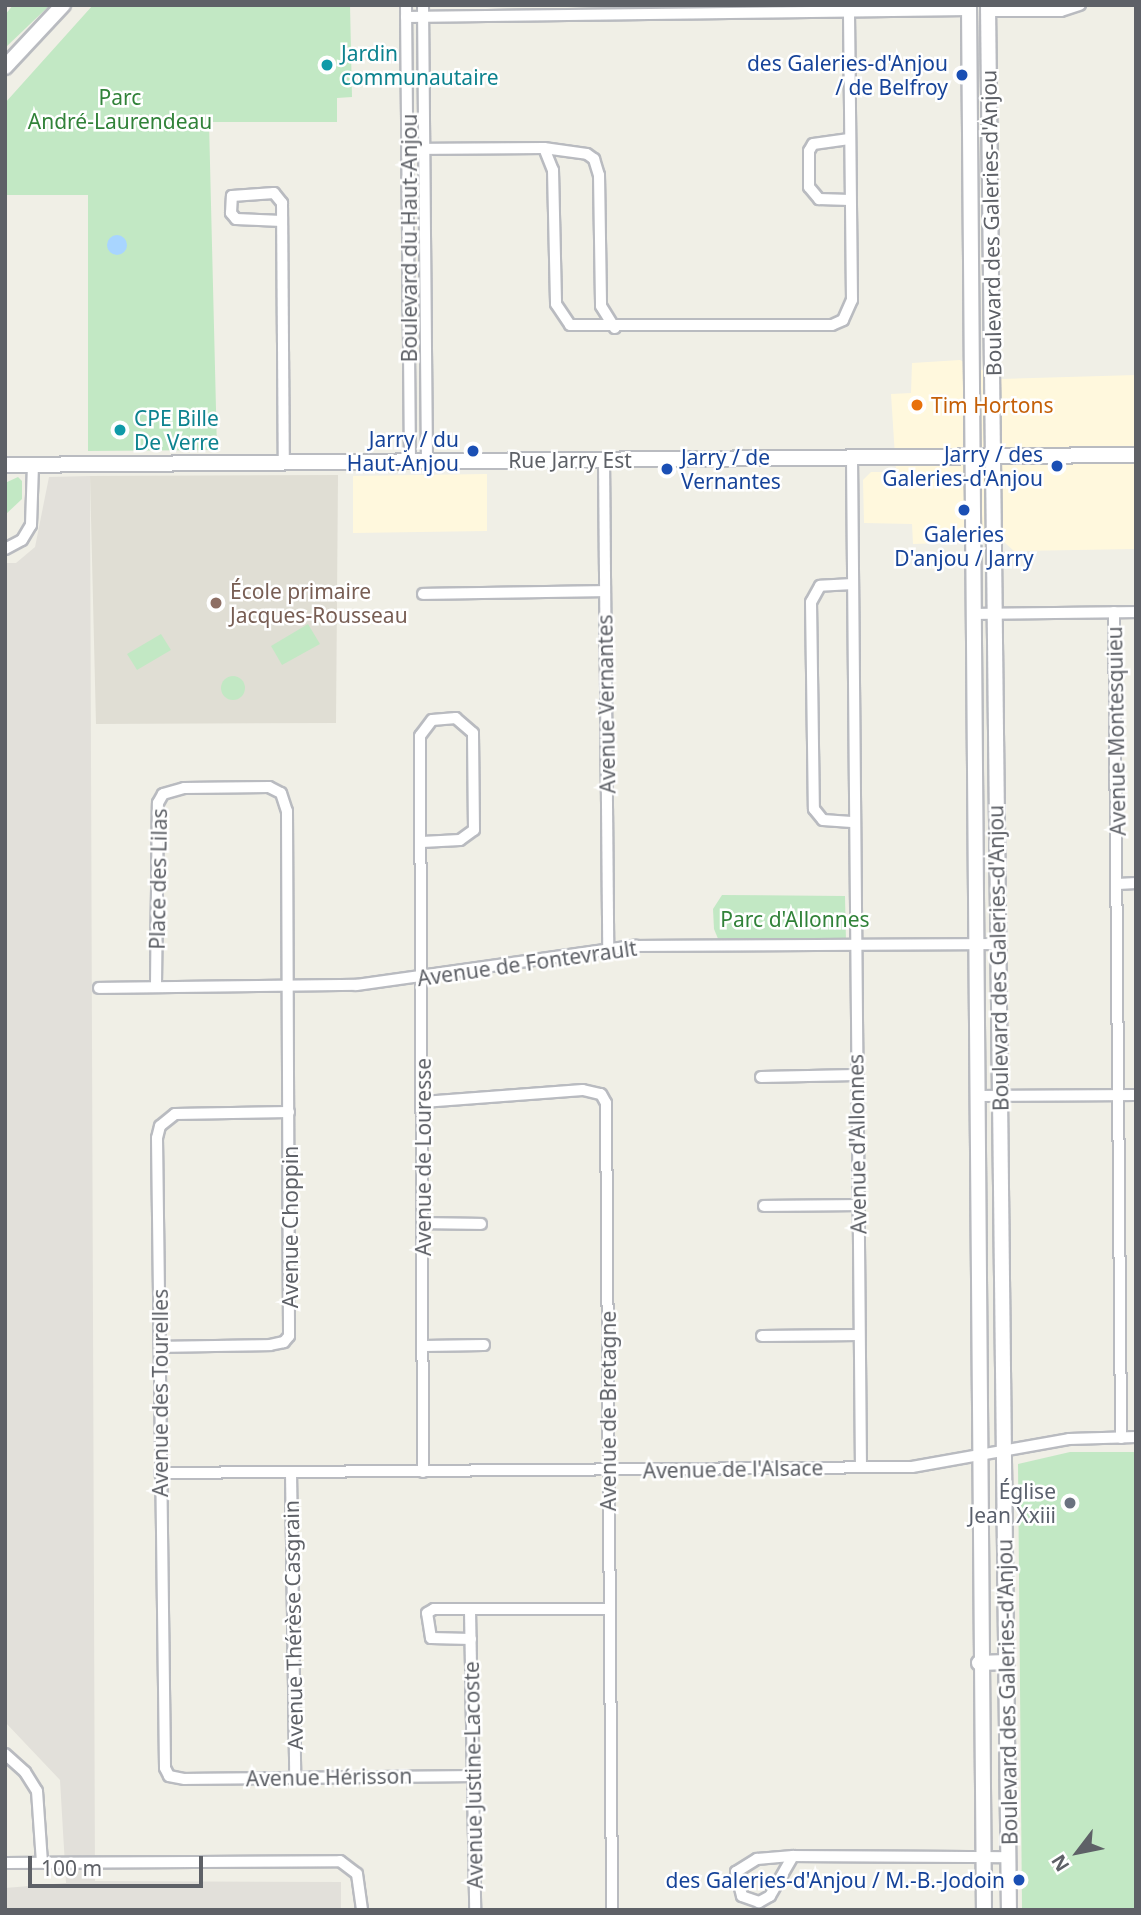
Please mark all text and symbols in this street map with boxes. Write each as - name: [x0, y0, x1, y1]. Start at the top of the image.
- place label: Jardin communautaire: [341, 40, 499, 90]
- place label: des Galeries-d'Anjou / de Belfroy: [747, 50, 948, 100]
- marker: Jardin communautaire: [319, 57, 335, 73]
- marker: des Galeries-d'Anjou / de Belfroy: [954, 67, 970, 83]
- street label: Boulevard des Galeries-d'Anjou: [976, 70, 1006, 376]
- park label: Parc André-Laurendeau: [28, 84, 212, 134]
- street label: Boulevard du Haut-Anjou: [396, 114, 422, 362]
- place label: Tim Hortons: [931, 392, 1053, 418]
- marker: Tim Hortons: [909, 397, 925, 413]
- place label: CPE Bille De Verre: [134, 405, 219, 455]
- marker: CPE Bille De Verre: [112, 422, 128, 438]
- place label: Jarry / du Haut-Anjou: [347, 426, 459, 476]
- place label: Jarry / des Galeries-d'Anjou: [882, 441, 1043, 491]
- marker: Jarry / du Haut-Anjou: [465, 443, 481, 459]
- place label: Jarry / de Vernantes: [681, 444, 781, 494]
- street label: Rue Jarry Est: [508, 447, 632, 473]
- marker: Jarry / des Galeries-d'Anjou: [1049, 458, 1065, 474]
- marker: Jarry / de Vernantes: [659, 461, 675, 477]
- marker: Galeries D'anjou / Jarry: [956, 502, 972, 518]
- place label: Galeries D'anjou / Jarry: [894, 521, 1034, 571]
- place label: École primaire Jacques-Rousseau: [230, 578, 408, 628]
- marker: École primaire Jacques-Rousseau: [208, 595, 224, 611]
- street label: Avenue Vernantes: [592, 614, 620, 794]
- street label: Avenue Montesquieu: [1102, 626, 1130, 836]
- street label: Boulevard des Galeries-d'Anjou: [983, 805, 1013, 1111]
- street label: Place des Lilas: [144, 808, 172, 950]
- park label: Parc d'Allonnes: [720, 906, 870, 932]
- street label: Avenue de Fontevrault: [415, 935, 639, 991]
- street label: Avenue d'Allonnes: [843, 1054, 871, 1234]
- street label: Avenue de Louresse: [410, 1058, 436, 1256]
- street label: Avenue Choppin: [277, 1146, 303, 1308]
- street label: Avenue des Tourelles: [147, 1289, 173, 1497]
- street label: Avenue de Bretagne: [595, 1311, 621, 1511]
- street label: Avenue de l'Alsace: [642, 1455, 824, 1483]
- place label: Église Jean Xxiii: [969, 1478, 1056, 1528]
- marker: Église Jean Xxiii: [1062, 1495, 1078, 1511]
- street label: Avenue Thérèse Casgrain: [278, 1500, 308, 1750]
- street label: Boulevard des Galeries-d'Anjou: [992, 1539, 1022, 1845]
- street label: Avenue Justine-Lacoste: [458, 1661, 488, 1889]
- street label: Avenue Hérisson: [246, 1763, 412, 1791]
- north arrow: [1043, 1817, 1113, 1887]
- scale bar: [32, 1842, 206, 1886]
- text: N: [1045, 1850, 1075, 1877]
- text: 100 m: [41, 1854, 102, 1882]
- place label: des Galeries-d'Anjou / M.-B.-Jodoin: [666, 1867, 1005, 1893]
- marker: des Galeries-d'Anjou / M.-B.-Jodoin: [1011, 1872, 1027, 1888]

